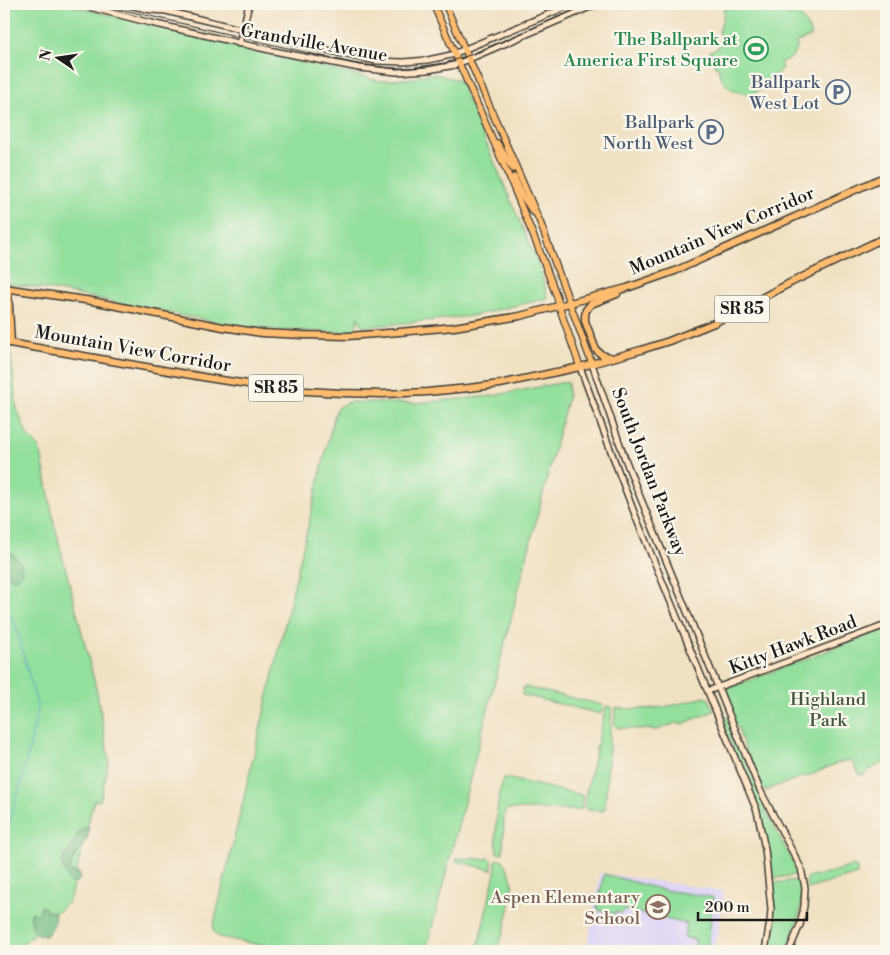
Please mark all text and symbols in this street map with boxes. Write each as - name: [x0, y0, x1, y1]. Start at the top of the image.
- street label: Grandville Avenue: [239, 19, 389, 67]
- place label: The Ballpark at America First Square: [563, 28, 739, 72]
- north arrow: [32, 32, 82, 82]
- sports icon: The Ballpark at America First Square: [743, 36, 769, 62]
- text: N: [36, 48, 56, 63]
- place label: Ballpark West Lot: [748, 71, 822, 115]
- parking icon: Ballpark West Lot: [825, 79, 851, 105]
- place label: Ballpark North West: [603, 111, 696, 155]
- parking icon: Ballpark North West: [698, 119, 724, 145]
- street label: Mountain View Corridor: [626, 181, 818, 280]
- road number: SR 85: [714, 296, 770, 322]
- street label: Mountain View Corridor: [33, 320, 233, 378]
- road number: SR 85: [248, 374, 304, 402]
- street label: South Jordan Parkway: [606, 385, 692, 560]
- street label: Kitty Hawk Road: [726, 610, 861, 680]
- park label: Highland Park: [790, 688, 867, 732]
- place label: Aspen Elementary School: [489, 886, 641, 930]
- scale bar: [698, 890, 806, 922]
- school or university icon: Aspen Elementary School: [645, 894, 671, 920]
- text: 200 m: [705, 898, 750, 917]

